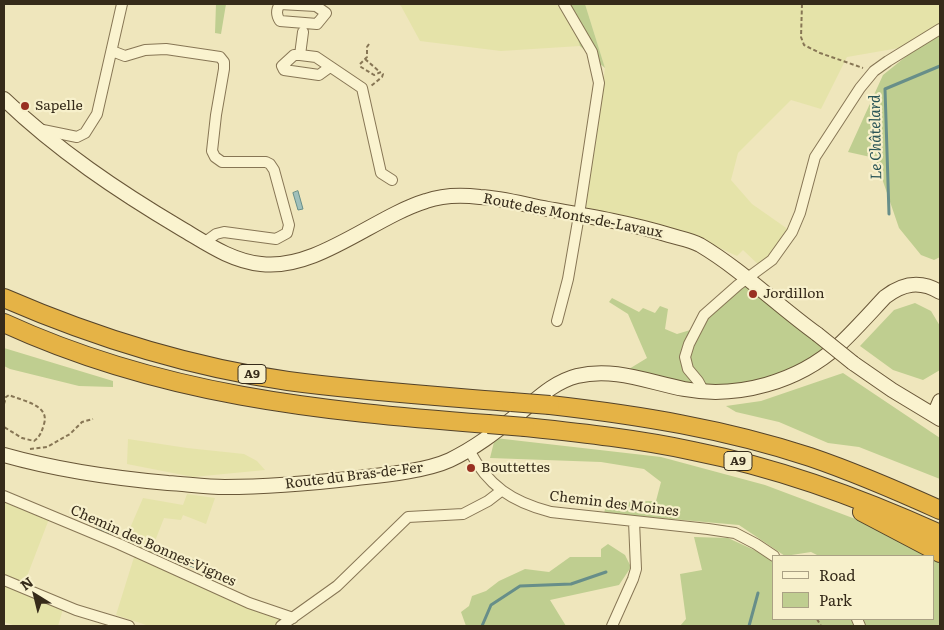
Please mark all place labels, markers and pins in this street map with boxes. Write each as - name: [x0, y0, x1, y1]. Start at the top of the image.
- place label: Sapelle: [35, 98, 83, 114]
- marker: Sapelle: [19, 100, 31, 112]
- place label: Jordillon: [763, 286, 825, 302]
- marker: Jordillon: [747, 288, 759, 300]
- place label: Bouttettes: [481, 460, 550, 476]
- marker: Bouttettes: [465, 462, 477, 474]

